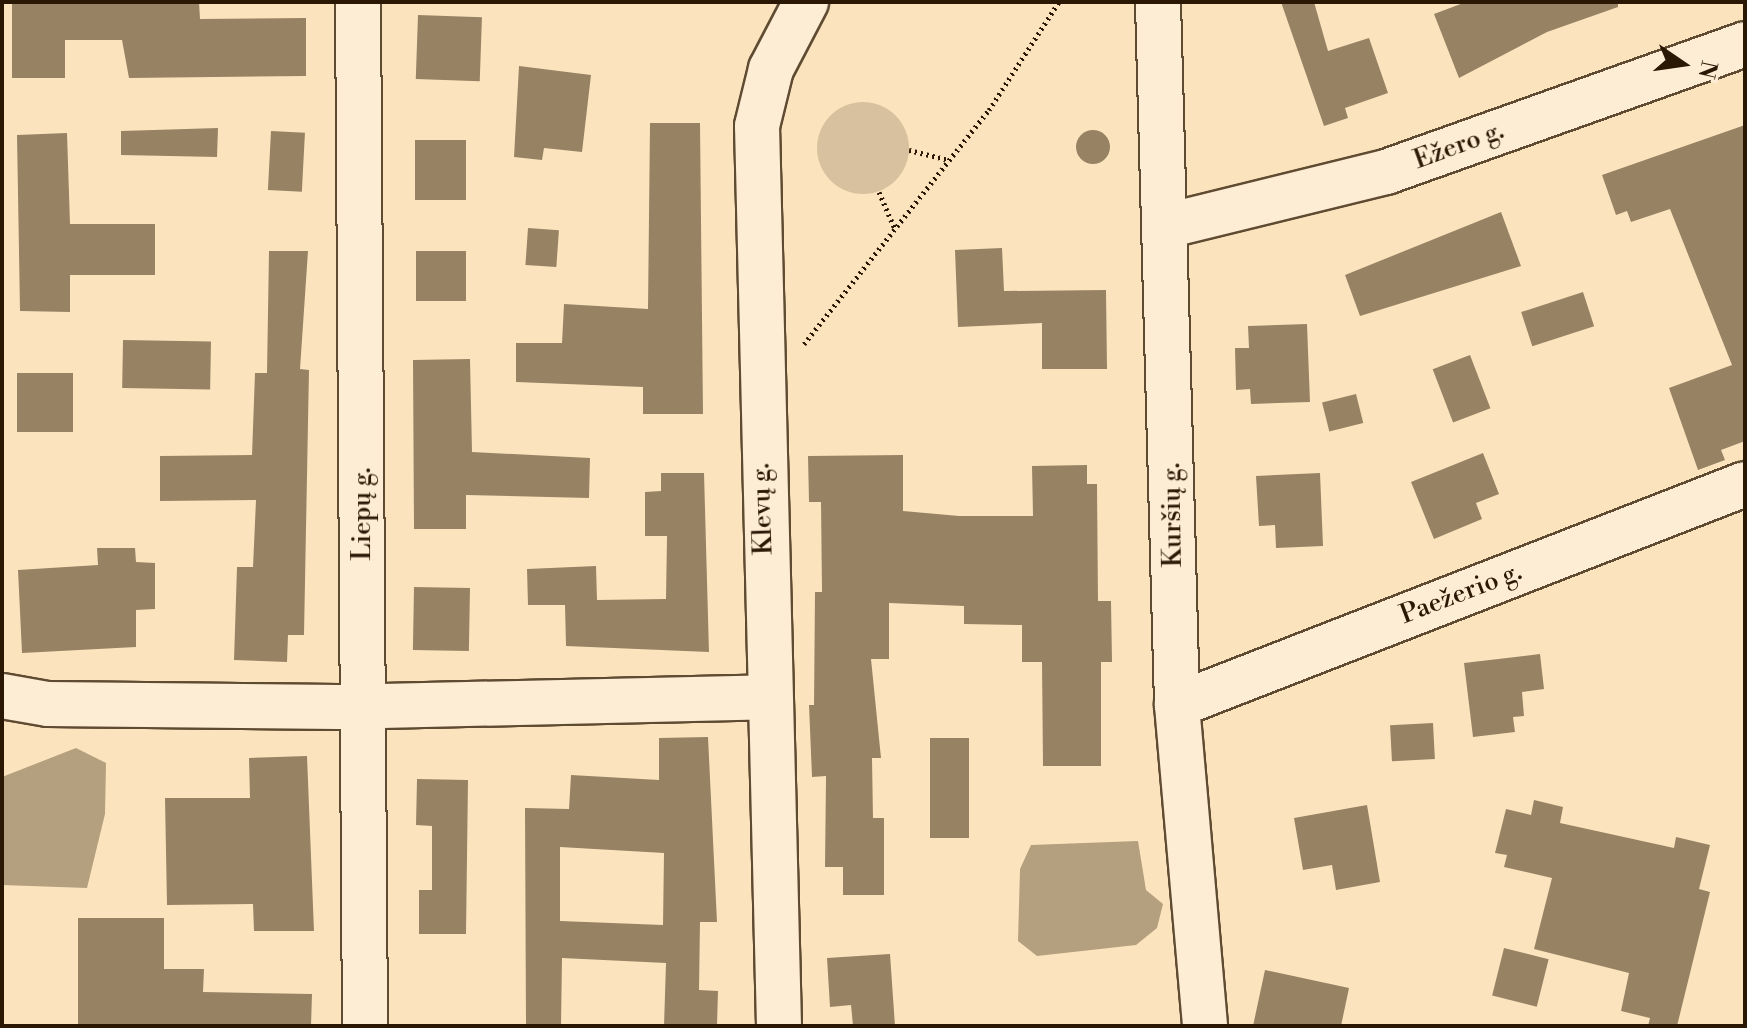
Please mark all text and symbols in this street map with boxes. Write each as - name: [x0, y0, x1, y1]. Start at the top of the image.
- north arrow: [1643, 24, 1723, 104]
- text: N: [1692, 58, 1722, 81]
- street label: Ežero g.: [1410, 115, 1508, 177]
- street label: Kuršių g.: [1156, 462, 1190, 568]
- street label: Klevų g.: [746, 463, 780, 555]
- street label: Liepų g.: [347, 467, 379, 561]
- street label: Paežerio g.: [1396, 557, 1526, 631]

